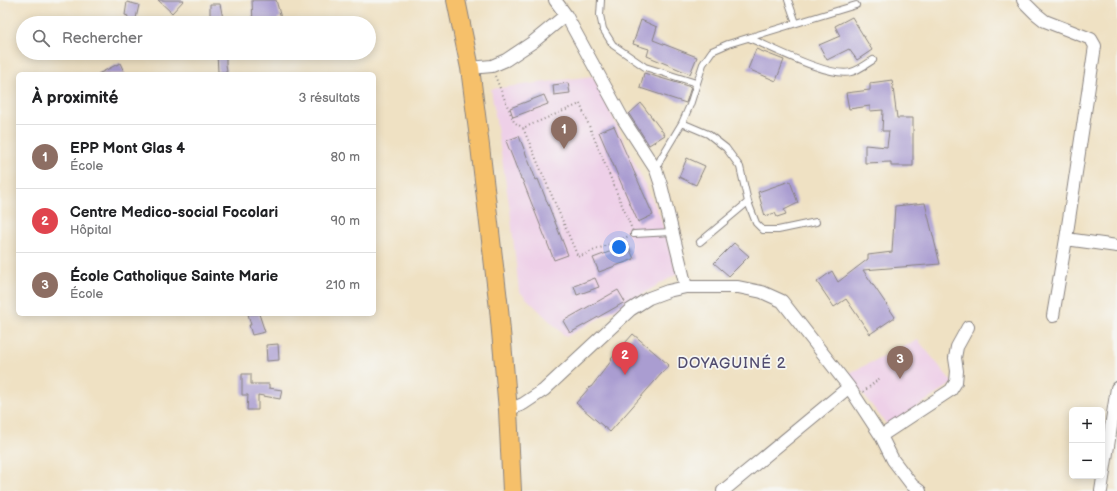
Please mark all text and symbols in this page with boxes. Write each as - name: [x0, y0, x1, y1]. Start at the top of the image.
- search box: [16, 16, 376, 60]
- icon: search: [30, 27, 52, 49]
- text: Rechercher: [62, 29, 142, 48]
- text: À proximité: [32, 88, 118, 108]
- text: 3 résultats: [298, 90, 360, 106]
- pin: 1: [551, 116, 577, 149]
- text: EPP Mont Glas 4: [70, 139, 185, 158]
- text: 1: [42, 149, 48, 165]
- text: 80 m: [331, 149, 360, 165]
- text: École: [70, 158, 103, 174]
- text: Centre Medico-social Focolari: [70, 203, 278, 222]
- text: 2: [41, 213, 49, 229]
- text: 90 m: [331, 213, 360, 229]
- text: Hôpital: [70, 222, 111, 238]
- your location: [609, 237, 629, 257]
- text: École Catholique Sainte Marie: [70, 267, 278, 286]
- text: 3: [41, 277, 49, 293]
- text: 210 m: [326, 277, 360, 293]
- text: École: [70, 286, 103, 302]
- pin: 2: [612, 342, 638, 375]
- pin: 3: [887, 346, 913, 379]
- district label: DOYAGUINÉ 2: [677, 354, 787, 373]
- map controls: [1069, 407, 1105, 479]
- button: +: [1069, 407, 1105, 443]
- button: −: [1069, 443, 1105, 479]

